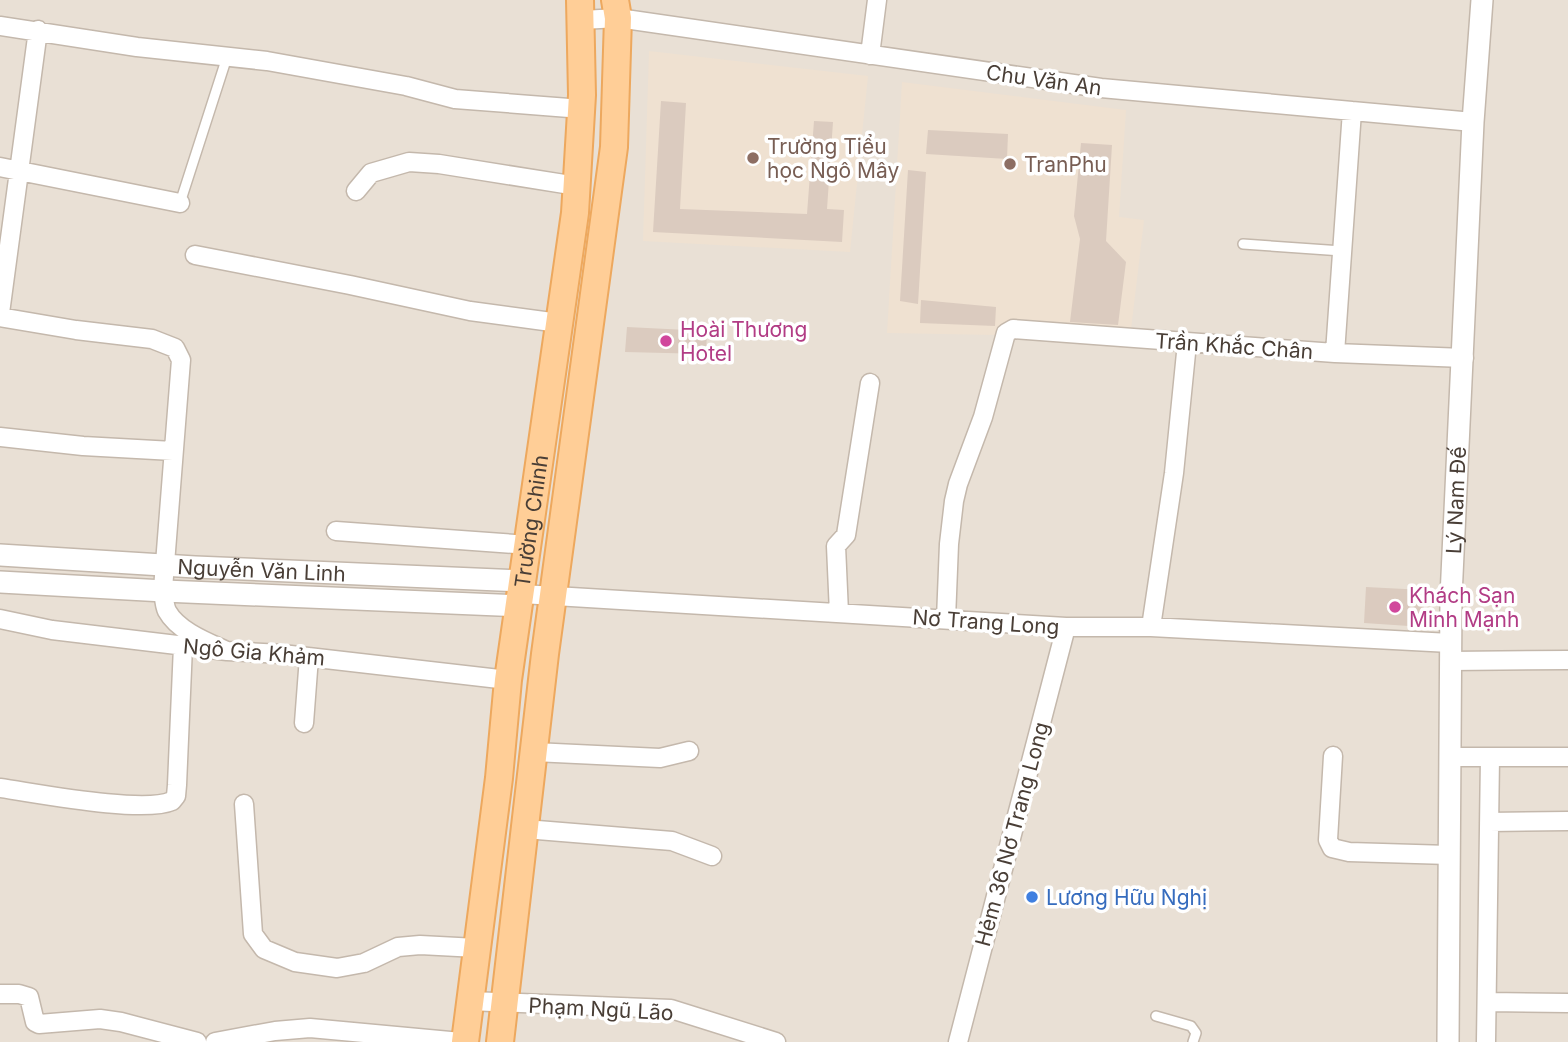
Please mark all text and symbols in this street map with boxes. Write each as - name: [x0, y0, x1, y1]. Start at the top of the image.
- street label: Chu Văn An: [985, 60, 1103, 100]
- place label: Trường Tiểu học Ngô Mây: [767, 134, 900, 183]
- marker: Trường Tiểu học Ngô Mây: [745, 150, 761, 166]
- place label: TranPhu: [1024, 152, 1107, 177]
- marker: TranPhu: [1002, 156, 1018, 172]
- place label: Hoài Thương Hotel: [680, 317, 807, 366]
- street label: Trần Khắc Chân: [1154, 328, 1314, 364]
- marker: Hoài Thương Hotel: [658, 333, 674, 349]
- street label: Lý Nam Đế: [1441, 446, 1470, 554]
- street label: Trường Chinh: [509, 453, 553, 589]
- street label: Nguyễn Văn Linh: [177, 553, 346, 586]
- place label: Khách Sạn Minh Mạnh: [1409, 583, 1519, 632]
- marker: Khách Sạn Minh Mạnh: [1387, 599, 1403, 615]
- street label: Nơ Trang Long: [912, 604, 1060, 640]
- street label: Ngô Gia Khảm: [182, 633, 326, 671]
- street label: Hẻm 36 Nơ Trang Long: [970, 719, 1054, 949]
- place label: Lương Hữu Nghị: [1046, 885, 1207, 910]
- marker: Lương Hữu Nghị: [1024, 889, 1040, 905]
- street label: Phạm Ngũ Lão: [528, 993, 674, 1025]

